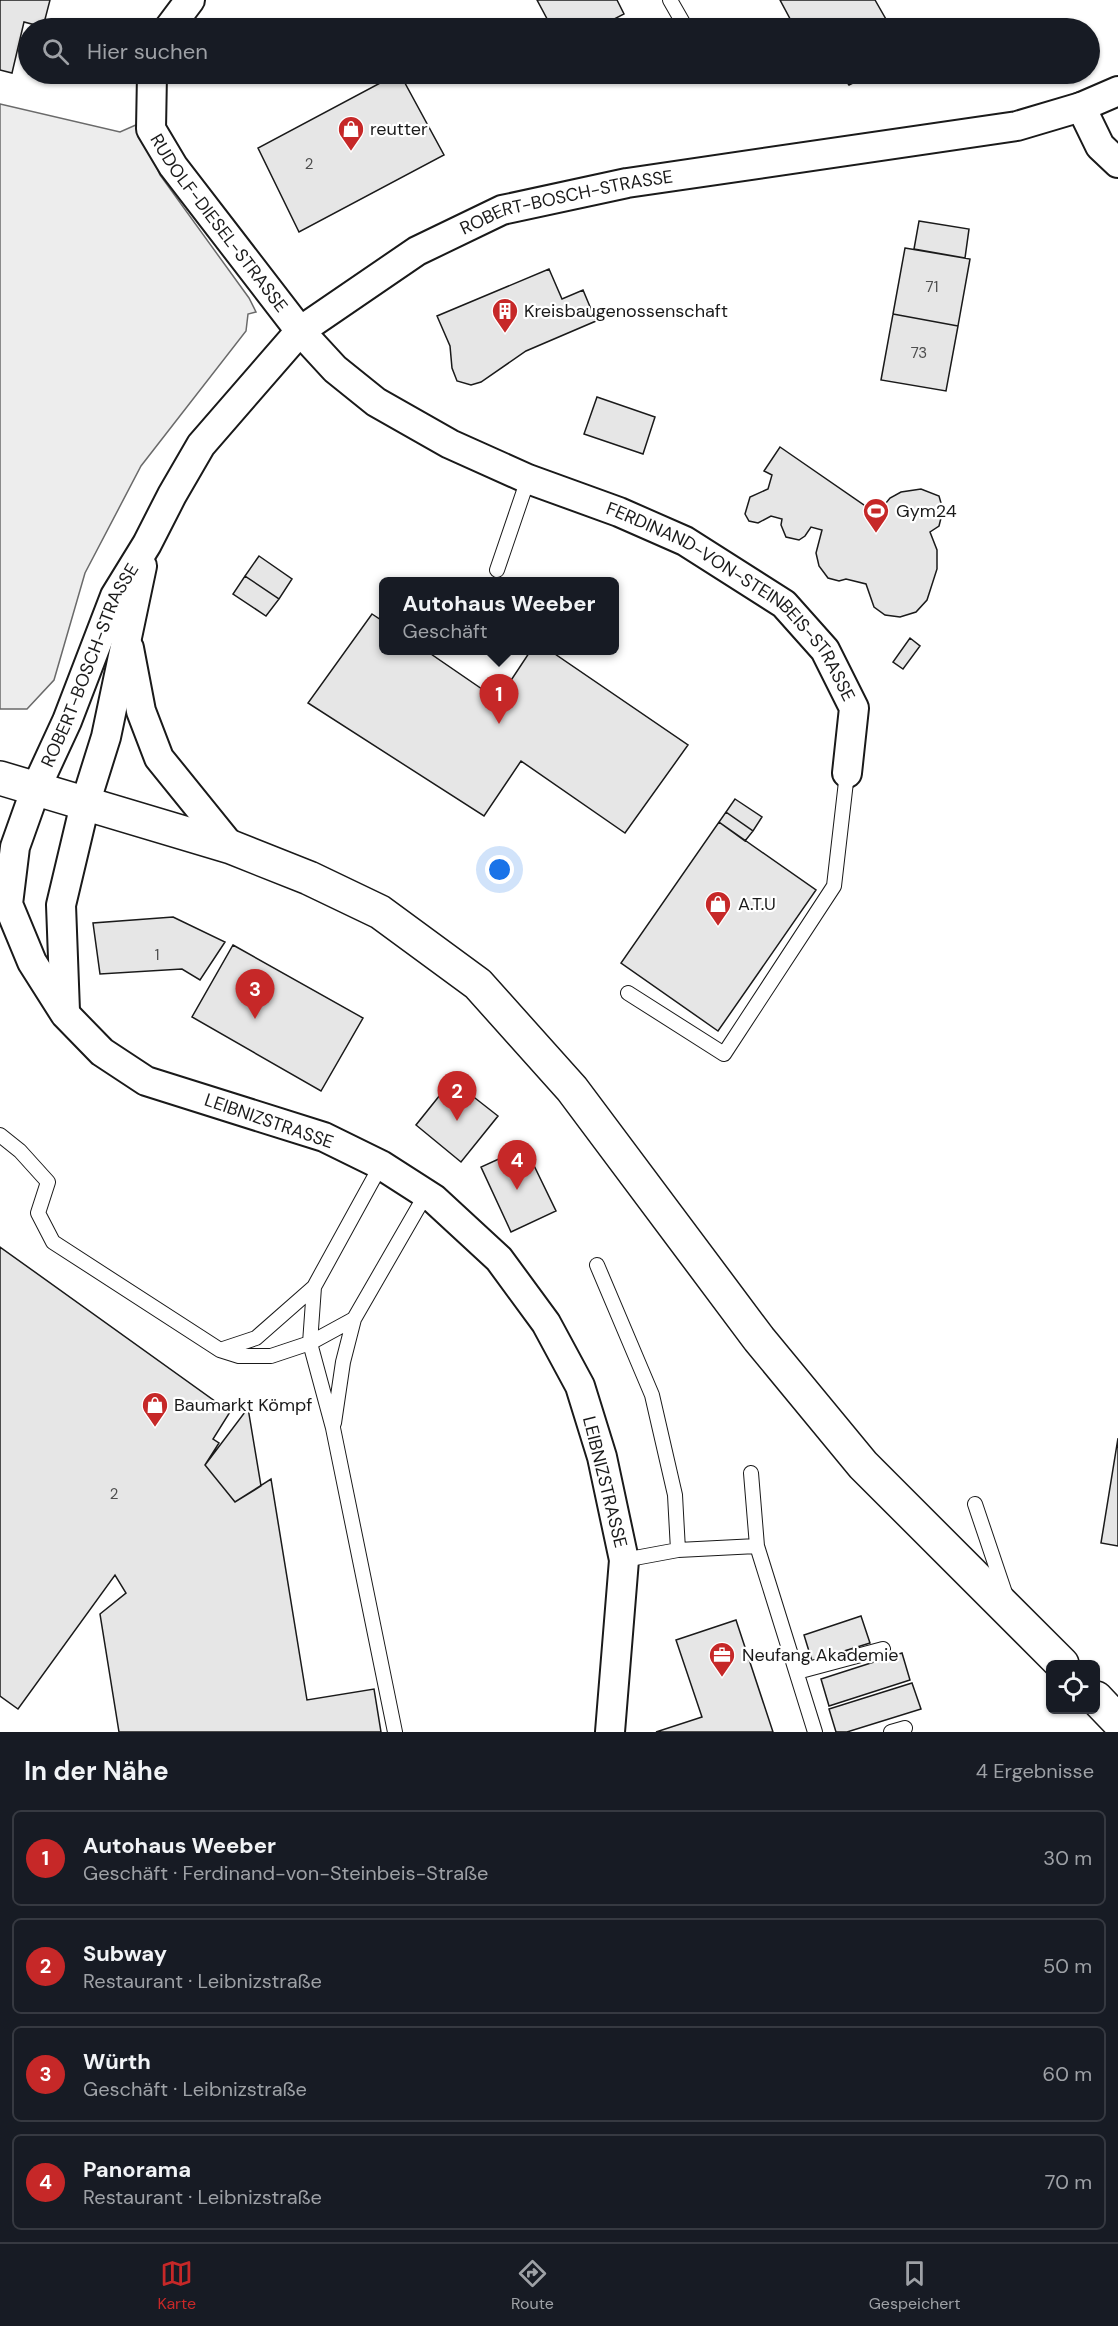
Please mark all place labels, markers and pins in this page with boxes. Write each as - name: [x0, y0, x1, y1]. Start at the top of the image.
- shop icon: reutter: [336, 114, 366, 152]
- place label: reutter: [370, 117, 428, 141]
- building icon: Kreisbaugenossenschaft: [490, 296, 520, 334]
- place label: Kreisbaugenossenschaft: [524, 299, 728, 323]
- sports icon: Gym24: [861, 496, 891, 534]
- place label: Gym24: [896, 499, 957, 523]
- pin: 1: [480, 674, 518, 724]
- shop icon: A.T.U: [703, 889, 733, 927]
- place label: A.T.U: [738, 892, 776, 916]
- pin: 3: [236, 970, 274, 1019]
- pin: 2: [438, 1072, 476, 1121]
- pin: 4: [498, 1140, 536, 1190]
- shop icon: Baumarkt Kömpf: [140, 1390, 170, 1428]
- place label: Baumarkt Kömpf: [174, 1393, 312, 1417]
- office icon: Neufang Akademie: [707, 1640, 737, 1678]
- place label: Neufang Akademie: [742, 1643, 899, 1667]

